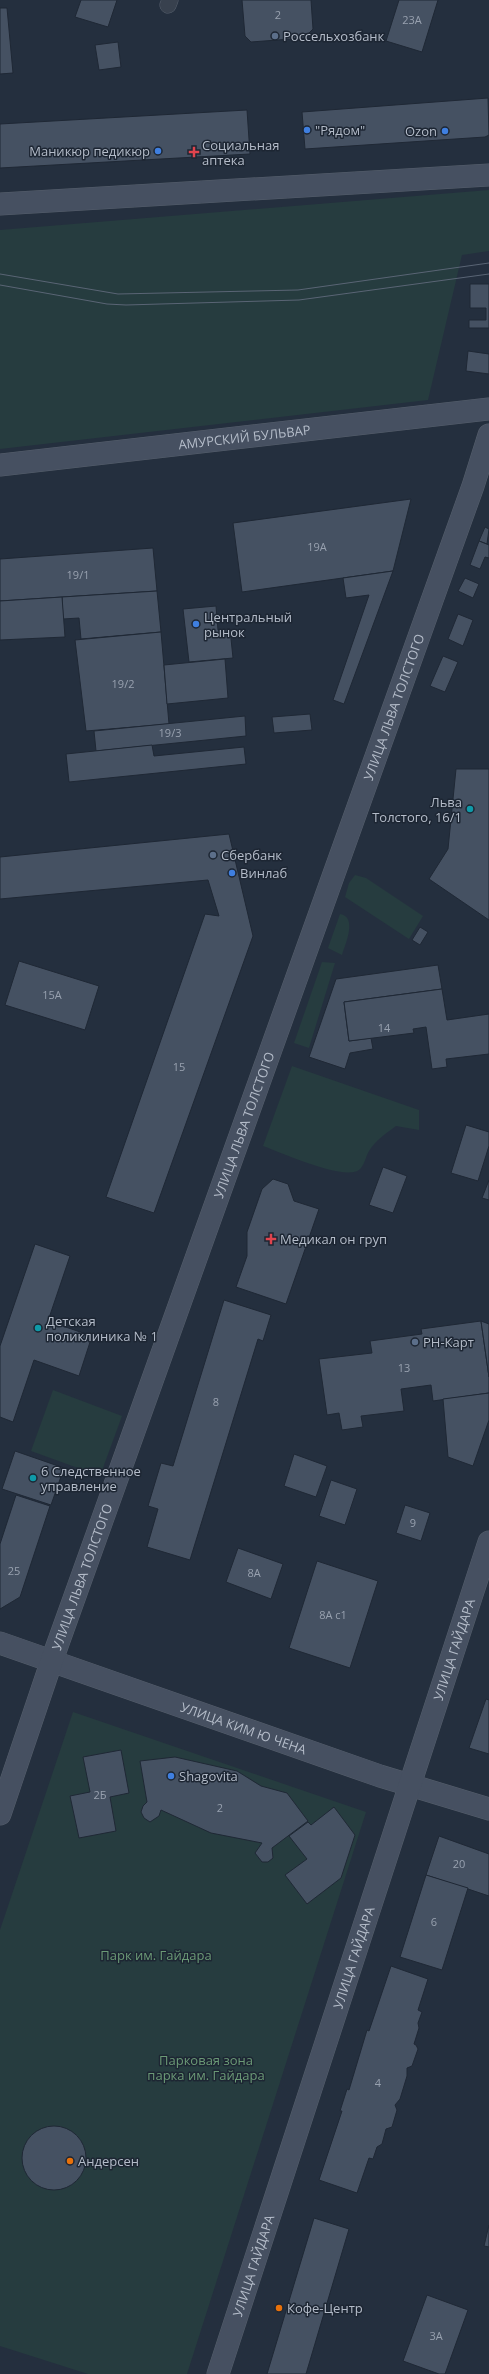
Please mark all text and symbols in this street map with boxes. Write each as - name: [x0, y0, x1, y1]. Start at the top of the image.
- house number: 2: [275, 7, 281, 22]
- house number: 23А: [402, 12, 422, 27]
- place label: Россельхозбанк: [283, 27, 385, 45]
- marker: Россельхозбанк: [270, 31, 280, 41]
- place label: "Рядом": [315, 121, 365, 139]
- place label: Ozon: [405, 122, 437, 140]
- marker: "Рядом": [302, 125, 312, 135]
- marker: Ozon: [440, 126, 450, 136]
- place label: Социальная аптека: [202, 136, 279, 169]
- place label: Маникюр педикюр: [29, 142, 150, 160]
- marker: Маникюр педикюр: [153, 146, 163, 156]
- marker: Социальная аптека: [189, 147, 199, 157]
- street label: АМУРСКИЙ БУЛЬВАР: [177, 420, 312, 454]
- house number: 19А: [307, 539, 327, 554]
- house number: 19/1: [67, 567, 89, 582]
- place label: Центральный рынок: [204, 608, 292, 641]
- marker: Центральный рынок: [191, 619, 201, 629]
- street label: УЛИЦА ЛЬВА ТОЛСТОГО: [359, 631, 428, 783]
- house number: 19/2: [112, 676, 134, 691]
- house number: 19/3: [159, 725, 181, 740]
- place label: Льва Толстого, 16/1: [372, 793, 462, 826]
- marker: Льва Толстого, 16/1: [465, 804, 475, 814]
- place label: Сбербанк: [221, 846, 282, 864]
- marker: Сбербанк: [208, 850, 218, 860]
- place label: Винлаб: [240, 864, 288, 882]
- marker: Винлаб: [227, 868, 237, 878]
- house number: 15А: [42, 987, 62, 1002]
- house number: 14: [378, 1020, 391, 1035]
- street label: УЛИЦА ЛЬВА ТОЛСТОГО: [209, 1049, 278, 1201]
- house number: 15: [173, 1059, 185, 1074]
- place label: Медикал он груп: [280, 1230, 387, 1248]
- marker: Медикал он груп: [265, 1233, 277, 1245]
- place label: Детская поликлиника № 1: [46, 1312, 158, 1345]
- marker: Детская поликлиника № 1: [33, 1323, 43, 1333]
- place label: РН-Карт: [423, 1333, 474, 1351]
- marker: РН-Карт: [410, 1337, 420, 1347]
- house number: 13: [398, 1360, 410, 1375]
- house number: 8: [213, 1394, 219, 1409]
- place label: 6 Следственное управление: [41, 1462, 141, 1495]
- marker: 6 Следственное управление: [28, 1473, 38, 1483]
- street label: УЛИЦА ЛЬВА ТОЛСТОГО: [47, 1501, 116, 1653]
- house number: 9: [410, 1515, 416, 1530]
- house number: 25: [8, 1563, 20, 1578]
- house number: 8А: [247, 1565, 261, 1580]
- street label: УЛИЦА ГАЙДАРА: [429, 1595, 479, 1703]
- house number: 8А с1: [319, 1607, 347, 1622]
- street label: УЛИЦА КИМ Ю ЧЕНА: [178, 1698, 310, 1759]
- place label: Shagovita: [179, 1767, 238, 1785]
- marker: Shagovita: [166, 1771, 176, 1781]
- house number: 2Б: [93, 1787, 107, 1802]
- house number: 2: [217, 1800, 223, 1815]
- house number: 20: [453, 1856, 465, 1871]
- street label: УЛИЦА ГАЙДАРА: [329, 1903, 379, 2011]
- house number: 6: [431, 1914, 437, 1929]
- park label: Парк им. Гайдара: [100, 1946, 212, 1964]
- park label: Парковая зона парка им. Гайдара: [147, 2051, 265, 2084]
- house number: 4: [375, 2075, 382, 2090]
- place label: Андерсен: [78, 2152, 139, 2170]
- marker: Андерсен: [65, 2156, 75, 2166]
- street label: УЛИЦА ГАЙДАРА: [228, 2212, 279, 2319]
- place label: Кофе-Центр: [287, 2299, 363, 2317]
- marker: Кофе-Центр: [274, 2303, 284, 2313]
- house number: 3А: [429, 2328, 443, 2343]

